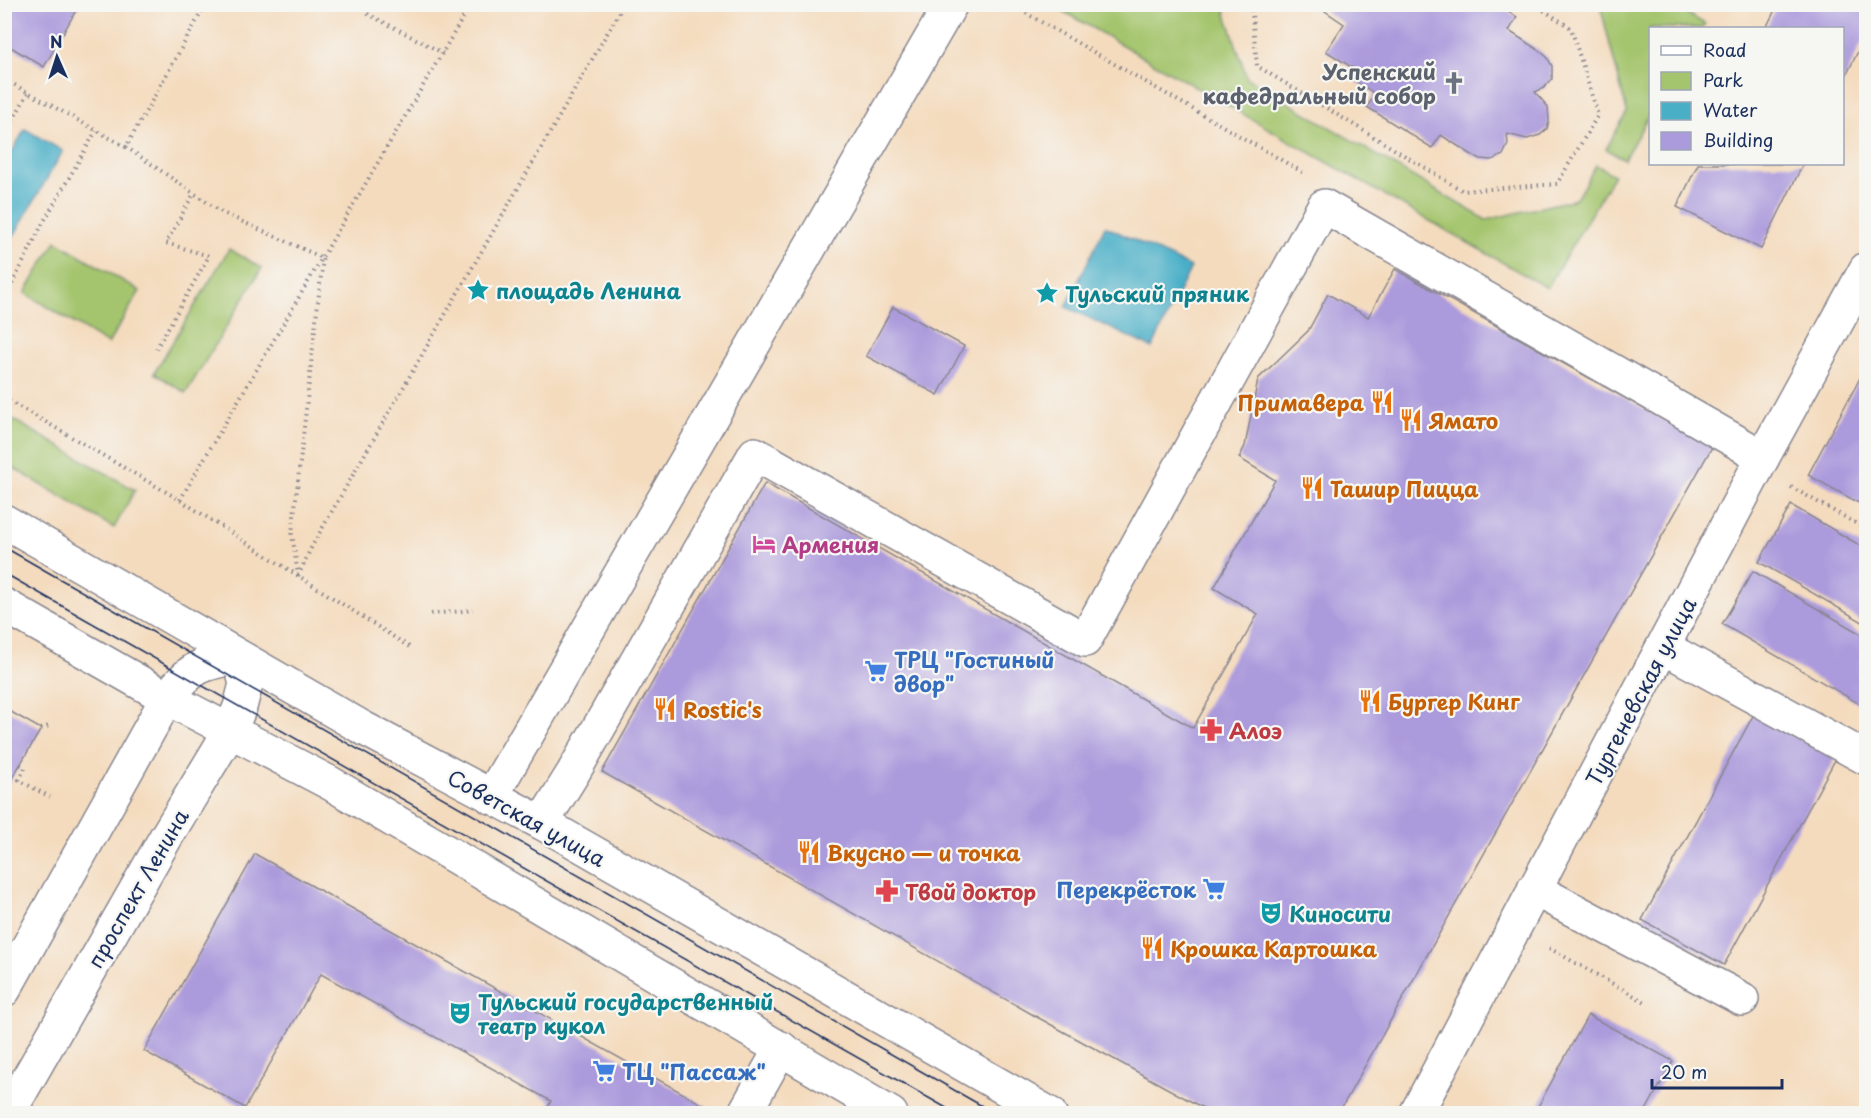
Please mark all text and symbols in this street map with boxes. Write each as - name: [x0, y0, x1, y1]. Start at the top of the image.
- north arrow: [27, 27, 87, 87]
- legend: [1649, 27, 1844, 165]
- text: N: [49, 29, 63, 53]
- text: Road: [1703, 36, 1747, 63]
- place label: Успенский кафедральный собор: [1202, 55, 1436, 111]
- text: Park: [1703, 66, 1743, 93]
- church icon: Успенский кафедральный собор: [1441, 70, 1467, 96]
- text: Water: [1703, 96, 1758, 123]
- text: Building: [1703, 126, 1773, 153]
- place label: площадь Ленина: [496, 274, 682, 306]
- place icon: площадь Ленина: [465, 277, 491, 303]
- place label: Тульский пряник: [1065, 277, 1250, 309]
- place icon: Тульский пряник: [1034, 280, 1060, 306]
- place label: Примавера: [1238, 386, 1364, 418]
- restaurant icon: Примавера: [1369, 389, 1395, 415]
- place label: Ямато: [1428, 404, 1498, 436]
- restaurant icon: Ямато: [1398, 407, 1424, 433]
- place label: Ташир Пицца: [1330, 472, 1479, 504]
- restaurant icon: Ташир Пицца: [1299, 475, 1325, 501]
- place label: Армения: [782, 528, 879, 560]
- hotel icon: Армения: [751, 531, 777, 557]
- street label: Тургеневская улица: [1577, 590, 1704, 791]
- place label: ТРЦ "Гостиный двор": [894, 643, 1055, 699]
- supermarket icon: ТРЦ "Гостиный двор": [863, 658, 889, 684]
- place label: Бургер Кинг: [1388, 685, 1520, 717]
- restaurant icon: Бургер Кинг: [1357, 688, 1383, 714]
- place label: Rostic's: [683, 693, 762, 725]
- restaurant icon: Rostic's: [652, 696, 678, 722]
- place label: Алоэ: [1229, 714, 1282, 746]
- pharmacy icon: Алоэ: [1198, 717, 1224, 743]
- street label: Советская улица: [442, 760, 613, 874]
- street label: проспект Ленина: [78, 802, 196, 973]
- place label: Вкусно — и точка: [827, 836, 1021, 868]
- restaurant icon: Вкусно — и точка: [796, 839, 822, 865]
- place label: Перекрёсток: [1057, 873, 1197, 905]
- place label: Твой доктор: [905, 875, 1036, 907]
- supermarket icon: Перекрёсток: [1201, 876, 1227, 902]
- pharmacy icon: Твой доктор: [874, 878, 900, 904]
- place label: Киносити: [1289, 897, 1391, 929]
- theatre icon: Киносити: [1258, 900, 1284, 926]
- place label: Крошка Картошка: [1170, 932, 1377, 964]
- restaurant icon: Крошка Картошка: [1139, 935, 1165, 961]
- place label: Тульский государственный театр кукол: [478, 985, 774, 1041]
- theatre icon: Тульский государственный театр кукол: [447, 1000, 473, 1026]
- scale bar: [1652, 1052, 1782, 1090]
- place label: ТЦ "Пассаж": [622, 1055, 766, 1087]
- supermarket icon: ТЦ "Пассаж": [591, 1058, 617, 1084]
- text: 20 m: [1661, 1058, 1707, 1085]

